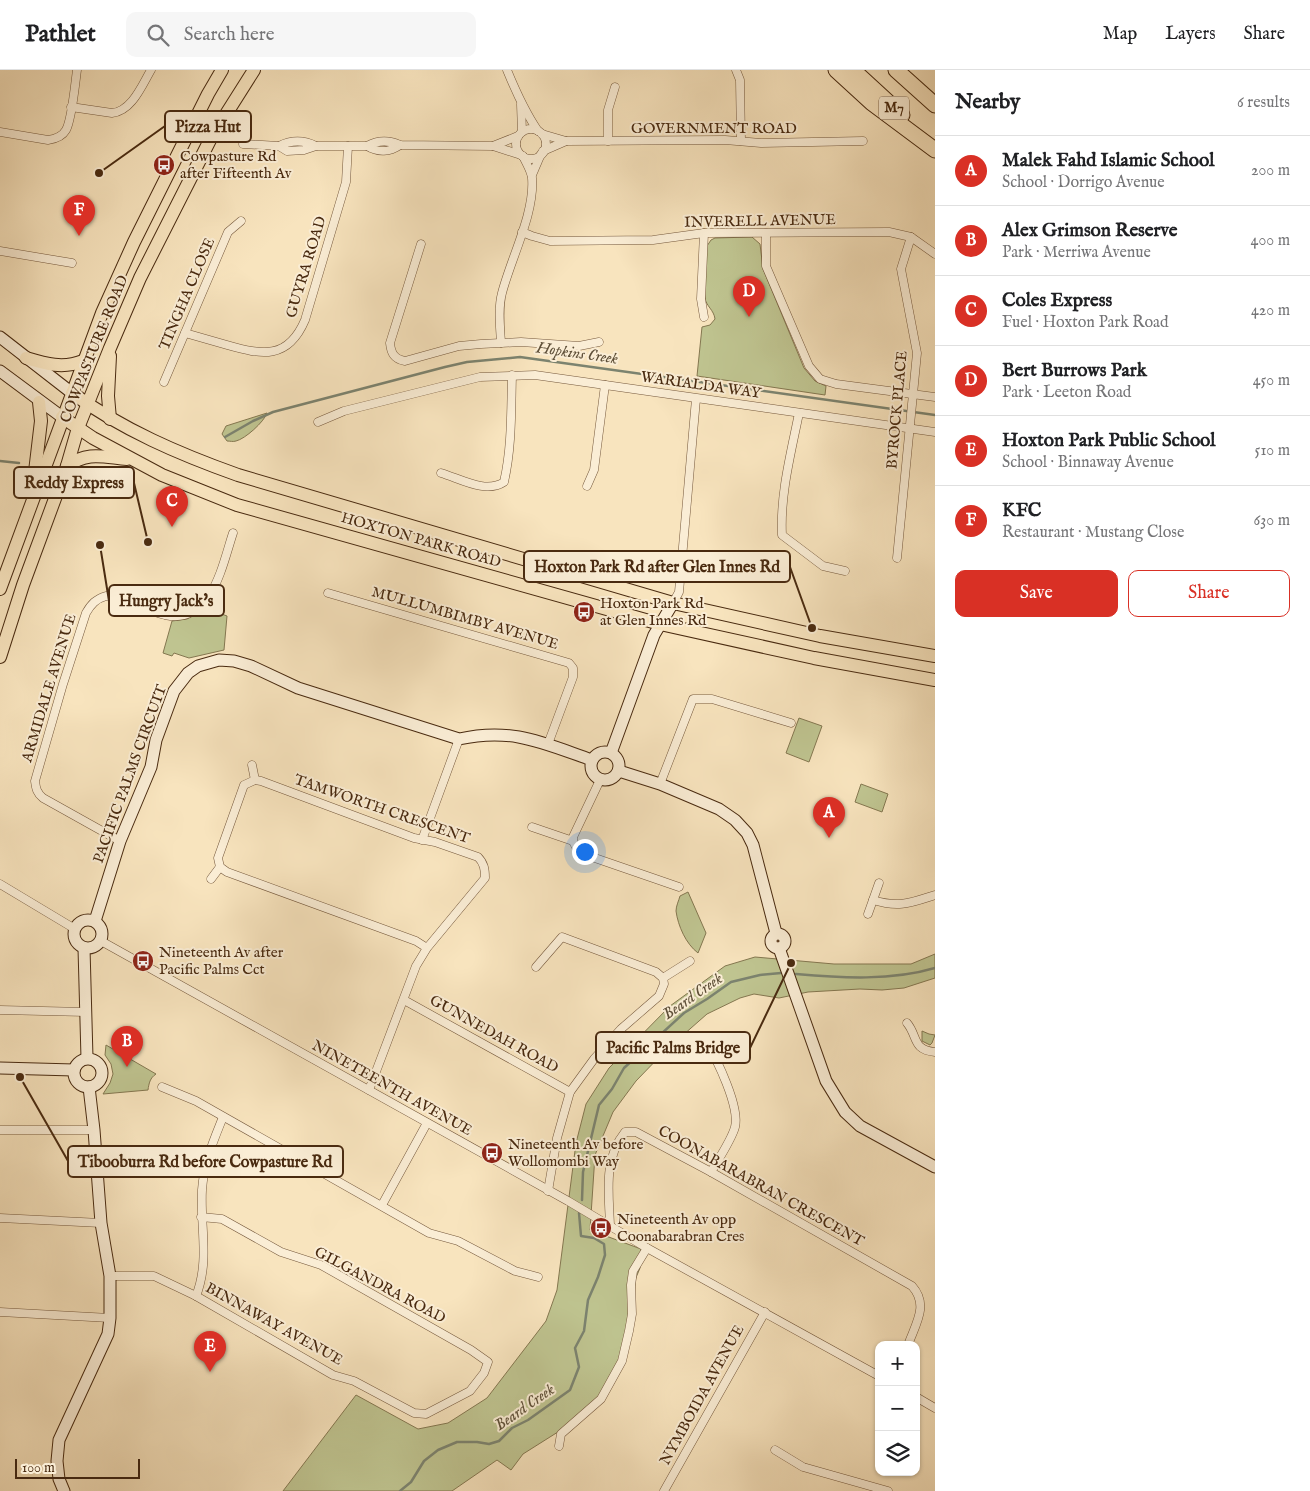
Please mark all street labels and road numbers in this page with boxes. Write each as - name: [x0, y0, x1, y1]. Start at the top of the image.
- road number: M7: [879, 96, 909, 119]
- street label: GOVERNMENT ROAD: [631, 119, 797, 138]
- street label: INVERELL AVENUE: [684, 210, 836, 232]
- street label: GUYRA ROAD: [282, 214, 330, 320]
- street label: TINGHA CLOSE: [155, 235, 219, 353]
- street label: COWPASTURE ROAD: [56, 272, 132, 426]
- street label: BYROCK PLACE: [882, 350, 912, 470]
- street label: WARIALDA WAY: [640, 367, 763, 403]
- street label: HOXTON PARK ROAD: [339, 508, 503, 572]
- street label: MULLUMBIMBY AVENUE: [369, 582, 561, 654]
- street label: ARMIDALE AVENUE: [17, 612, 81, 765]
- street label: PACIFIC PALMS CIRCUIT: [89, 682, 171, 866]
- street label: TAMWORTH CRESCENT: [292, 770, 472, 848]
- street label: GUNNEDAH ROAD: [426, 991, 562, 1077]
- street label: NINETEENTH AVENUE: [309, 1036, 475, 1140]
- street label: COONABARABRAN CRESCENT: [655, 1121, 867, 1251]
- street label: GILGANDRA ROAD: [311, 1242, 449, 1328]
- street label: BINNAWAY AVENUE: [202, 1279, 346, 1369]
- street label: NYMBOIDA AVENUE: [656, 1322, 748, 1468]

